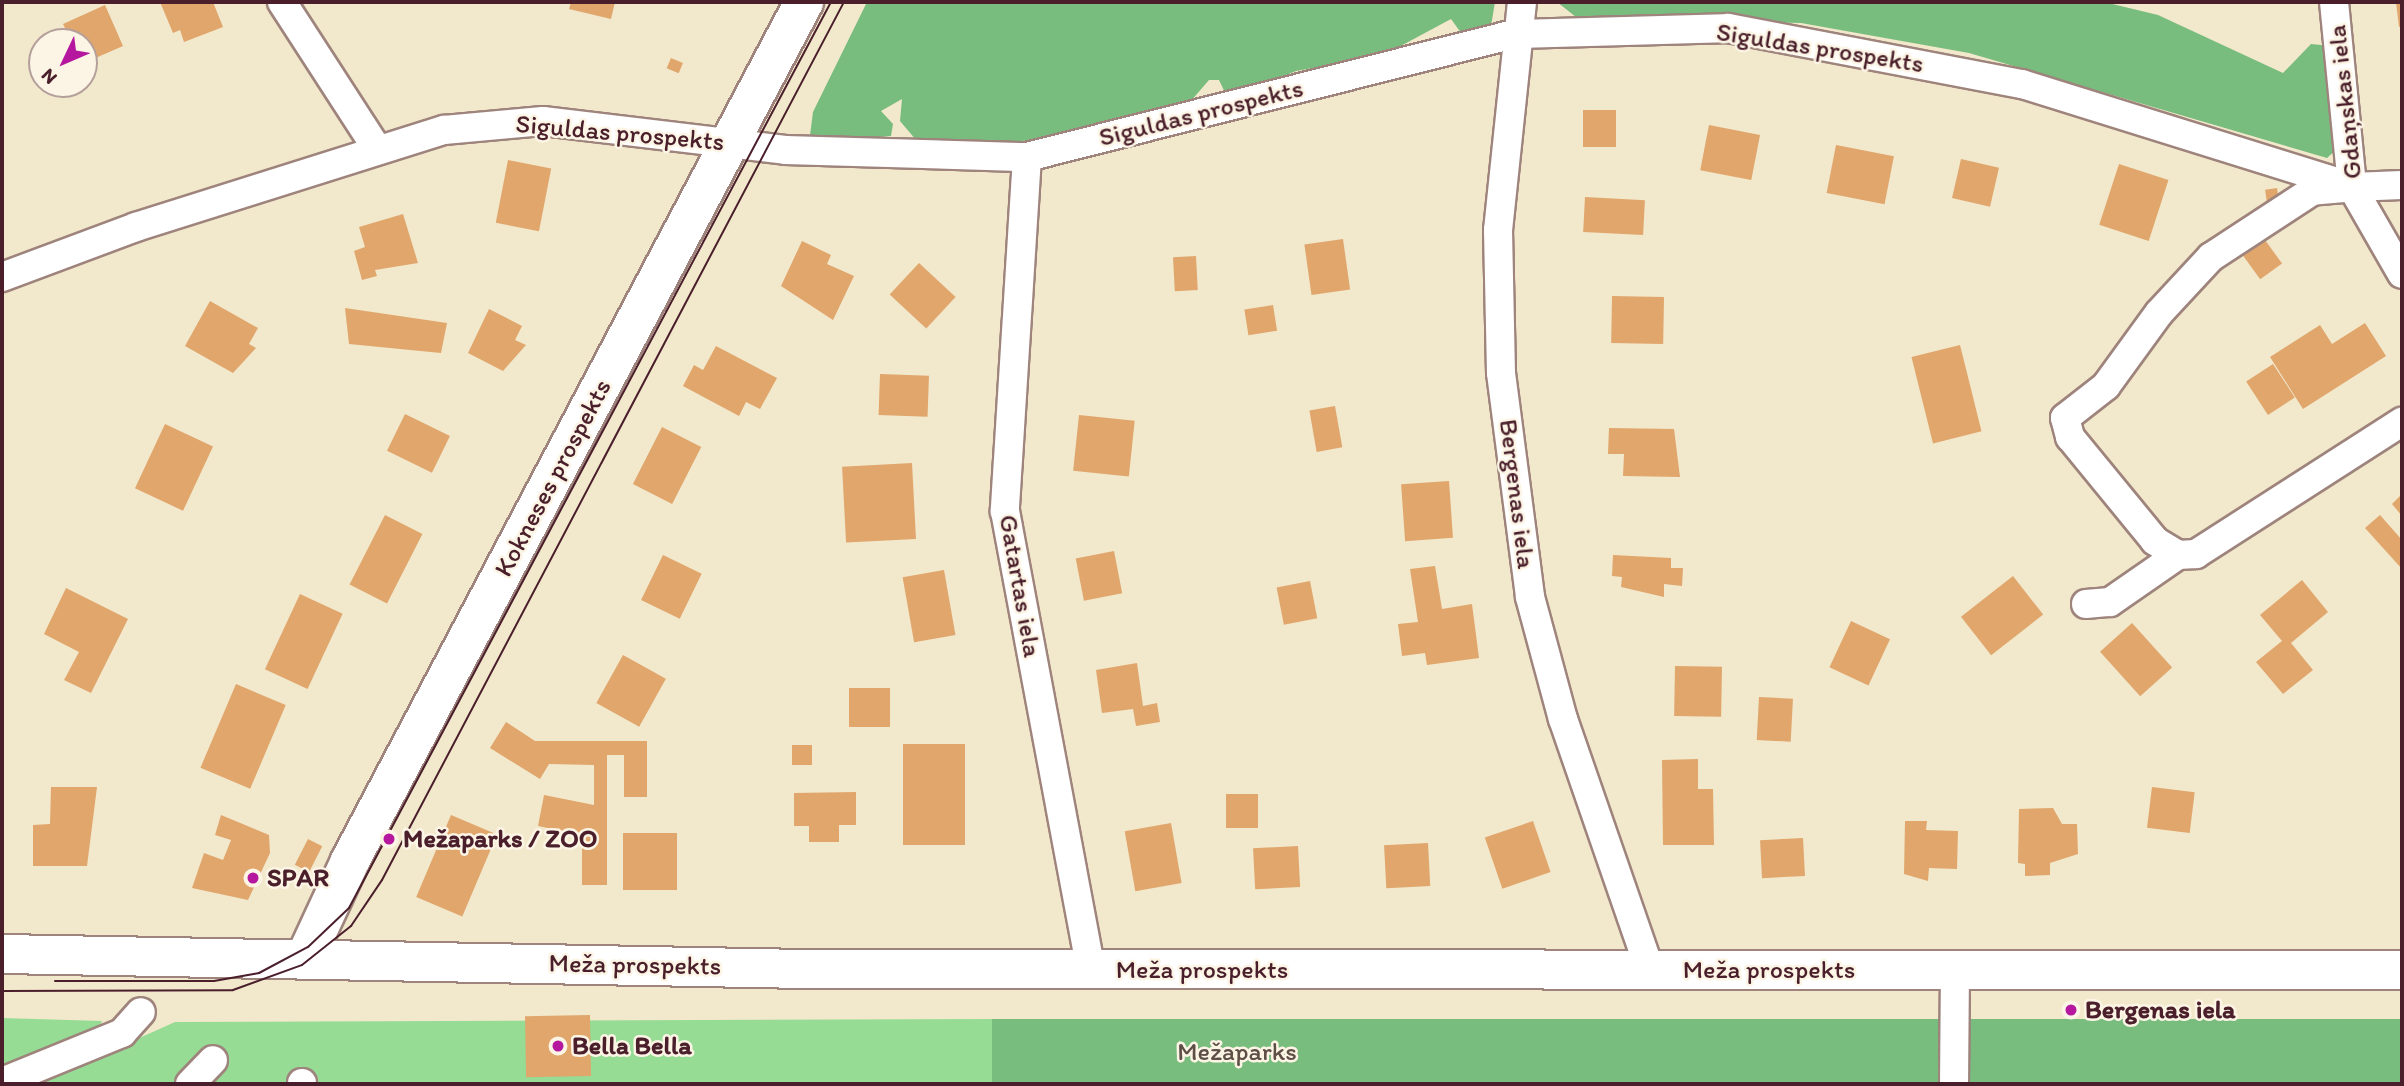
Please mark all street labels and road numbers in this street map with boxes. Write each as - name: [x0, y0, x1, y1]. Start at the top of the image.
- street label: Siguldas prospekts: [1714, 16, 1926, 80]
- street label: Gdaņskas iela: [2321, 23, 2369, 181]
- street label: Siguldas prospekts: [1095, 72, 1307, 154]
- street label: Siguldas prospekts: [514, 108, 726, 158]
- street label: Kokneses prospekts: [488, 373, 618, 583]
- street label: Bergenas iela: [1492, 417, 1542, 571]
- street label: Gatartas iela: [992, 512, 1048, 660]
- street label: Meža prospekts: [548, 948, 722, 982]
- street label: Meža prospekts: [1116, 954, 1288, 986]
- street label: Meža prospekts: [1683, 954, 1855, 986]

